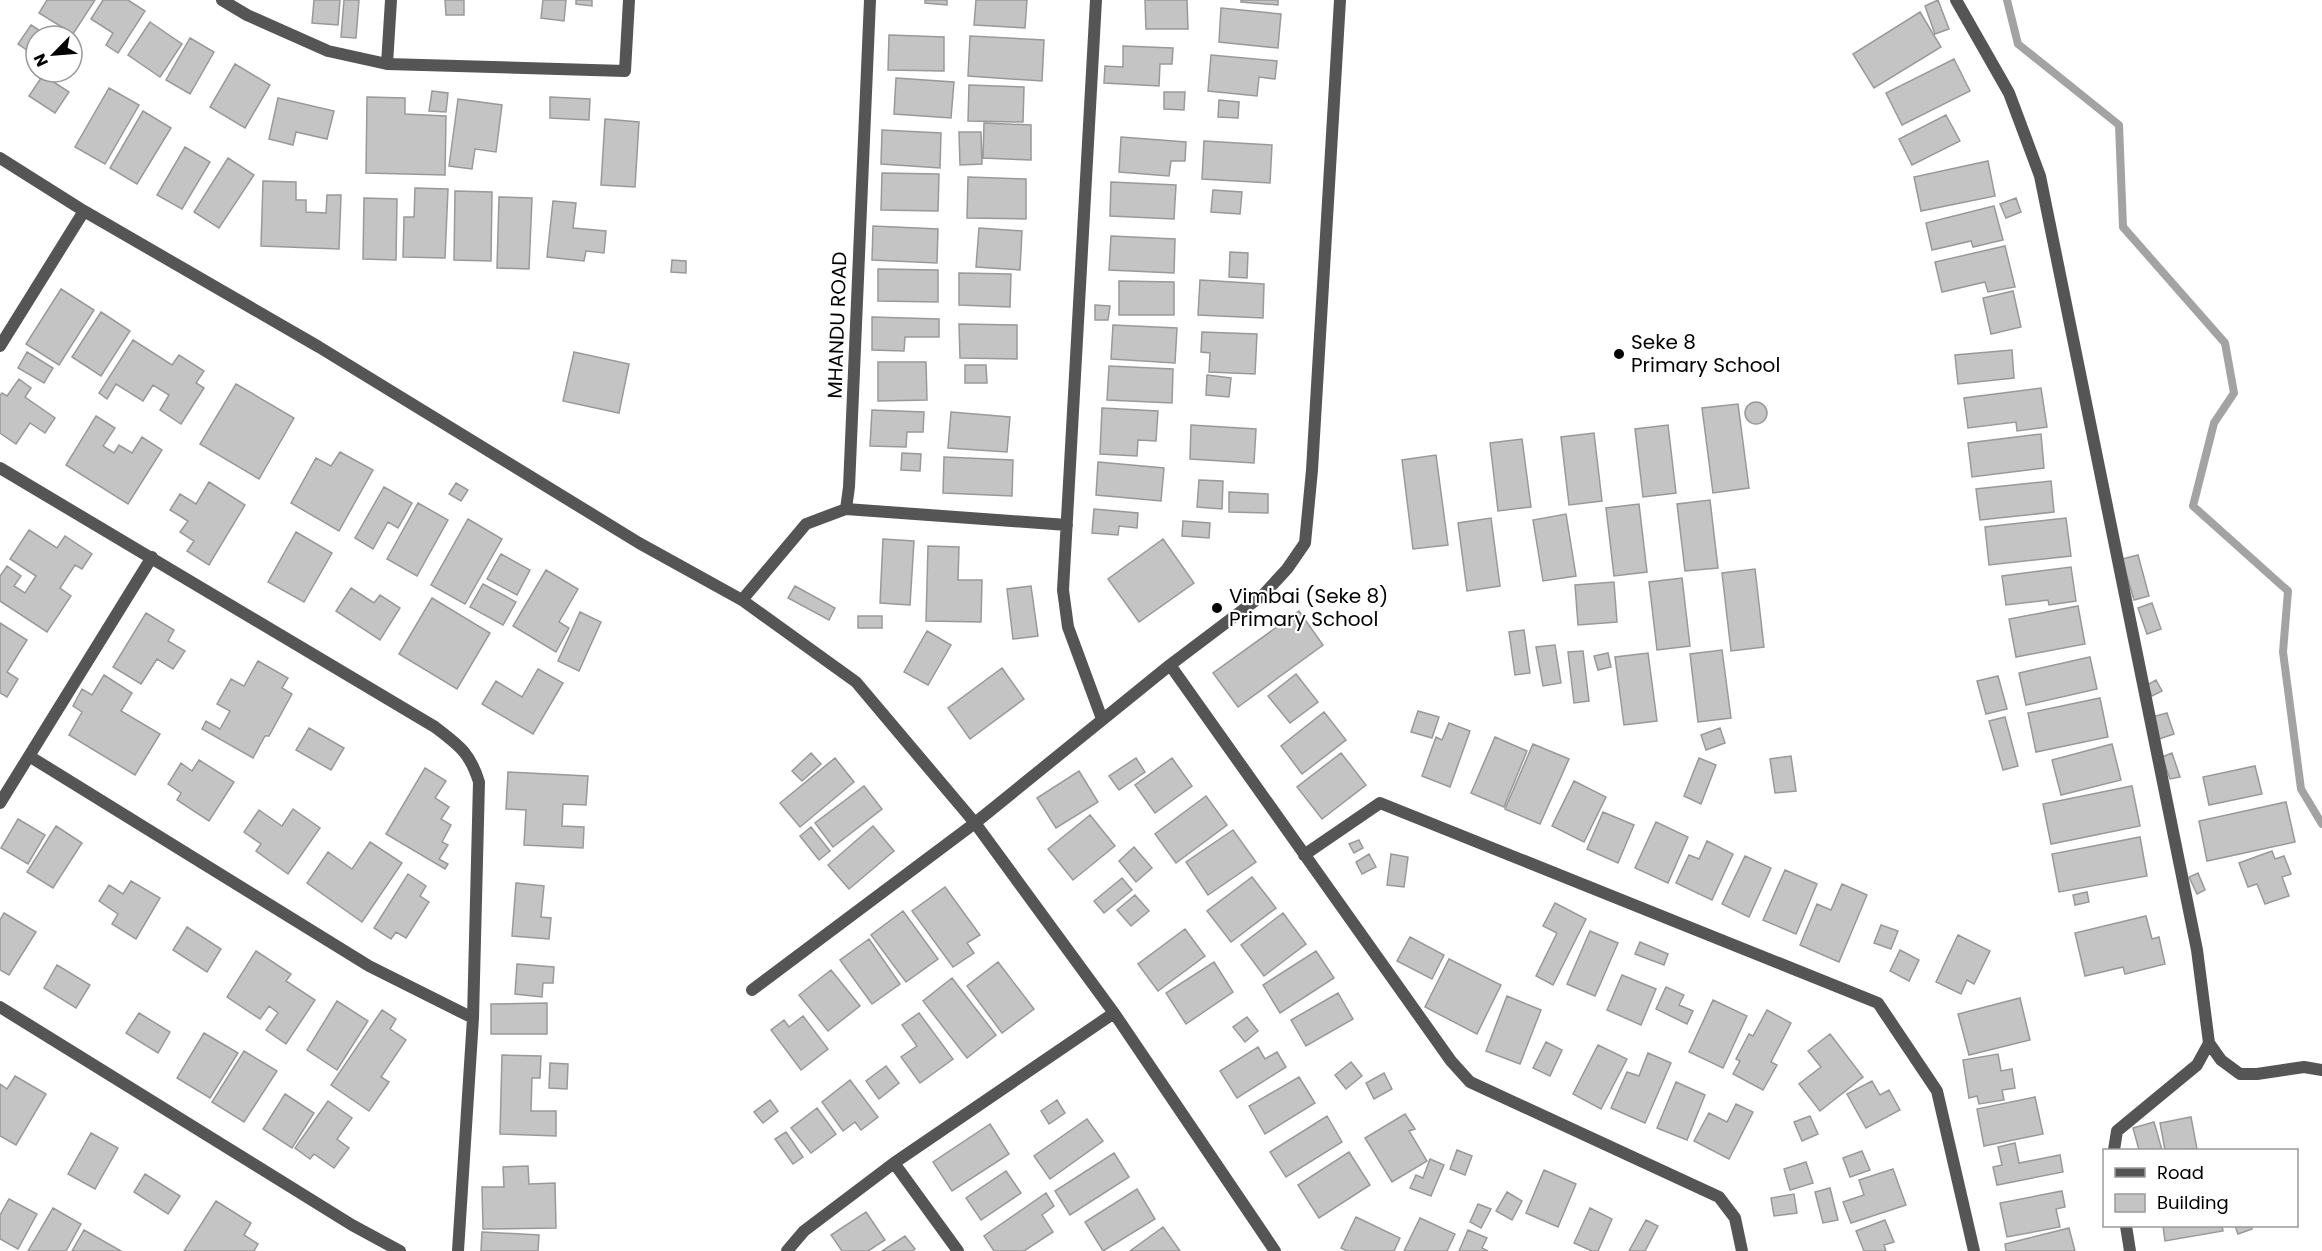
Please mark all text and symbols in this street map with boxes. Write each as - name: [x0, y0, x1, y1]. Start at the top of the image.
- north arrow: [24, 24, 84, 84]
- text: N: [28, 50, 54, 70]
- street label: MHANDU ROAD: [820, 251, 854, 399]
- place label: Seke 8 Primary School: [1631, 328, 1780, 379]
- marker: Seke 8 Primary School: [1612, 347, 1626, 361]
- place label: Vimbai (Seke 8) Primary School: [1229, 582, 1388, 633]
- marker: Vimbai (Seke 8) Primary School: [1210, 601, 1224, 615]
- legend: [2103, 1149, 2298, 1227]
- text: Road: [2157, 1160, 2204, 1185]
- text: Building: [2157, 1190, 2229, 1215]

